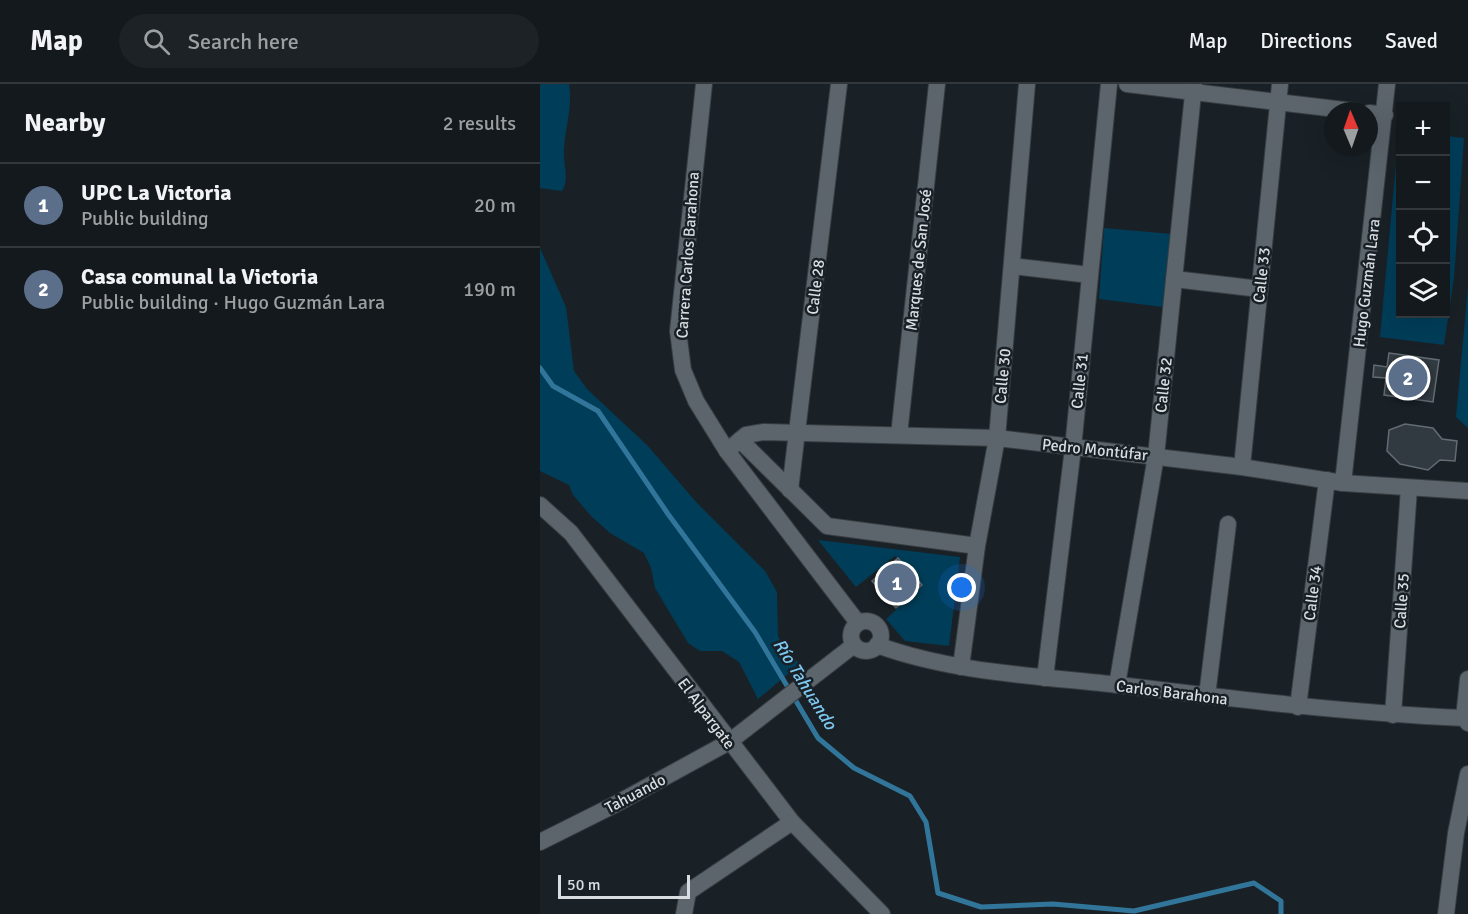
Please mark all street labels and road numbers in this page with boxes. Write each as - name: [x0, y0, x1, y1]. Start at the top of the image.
- street label: Carrera Carlos Barahona: [672, 171, 704, 339]
- street label: Marques de San José: [902, 188, 936, 332]
- street label: Hugo Guzmán Lara: [1349, 218, 1385, 349]
- street label: Calle 33: [1249, 246, 1275, 304]
- street label: Calle 28: [803, 258, 829, 316]
- street label: Calle 30: [991, 348, 1015, 405]
- street label: Calle 31: [1067, 352, 1093, 410]
- street label: Calle 32: [1151, 356, 1177, 414]
- street label: Pedro Montúfar: [1041, 434, 1149, 466]
- street label: Calle 34: [1300, 564, 1326, 622]
- street label: Calle 35: [1390, 573, 1414, 629]
- street label: El Alpargate: [673, 674, 739, 753]
- street label: Carlos Barahona: [1115, 676, 1229, 710]
- street label: Tahuando: [602, 770, 669, 818]

